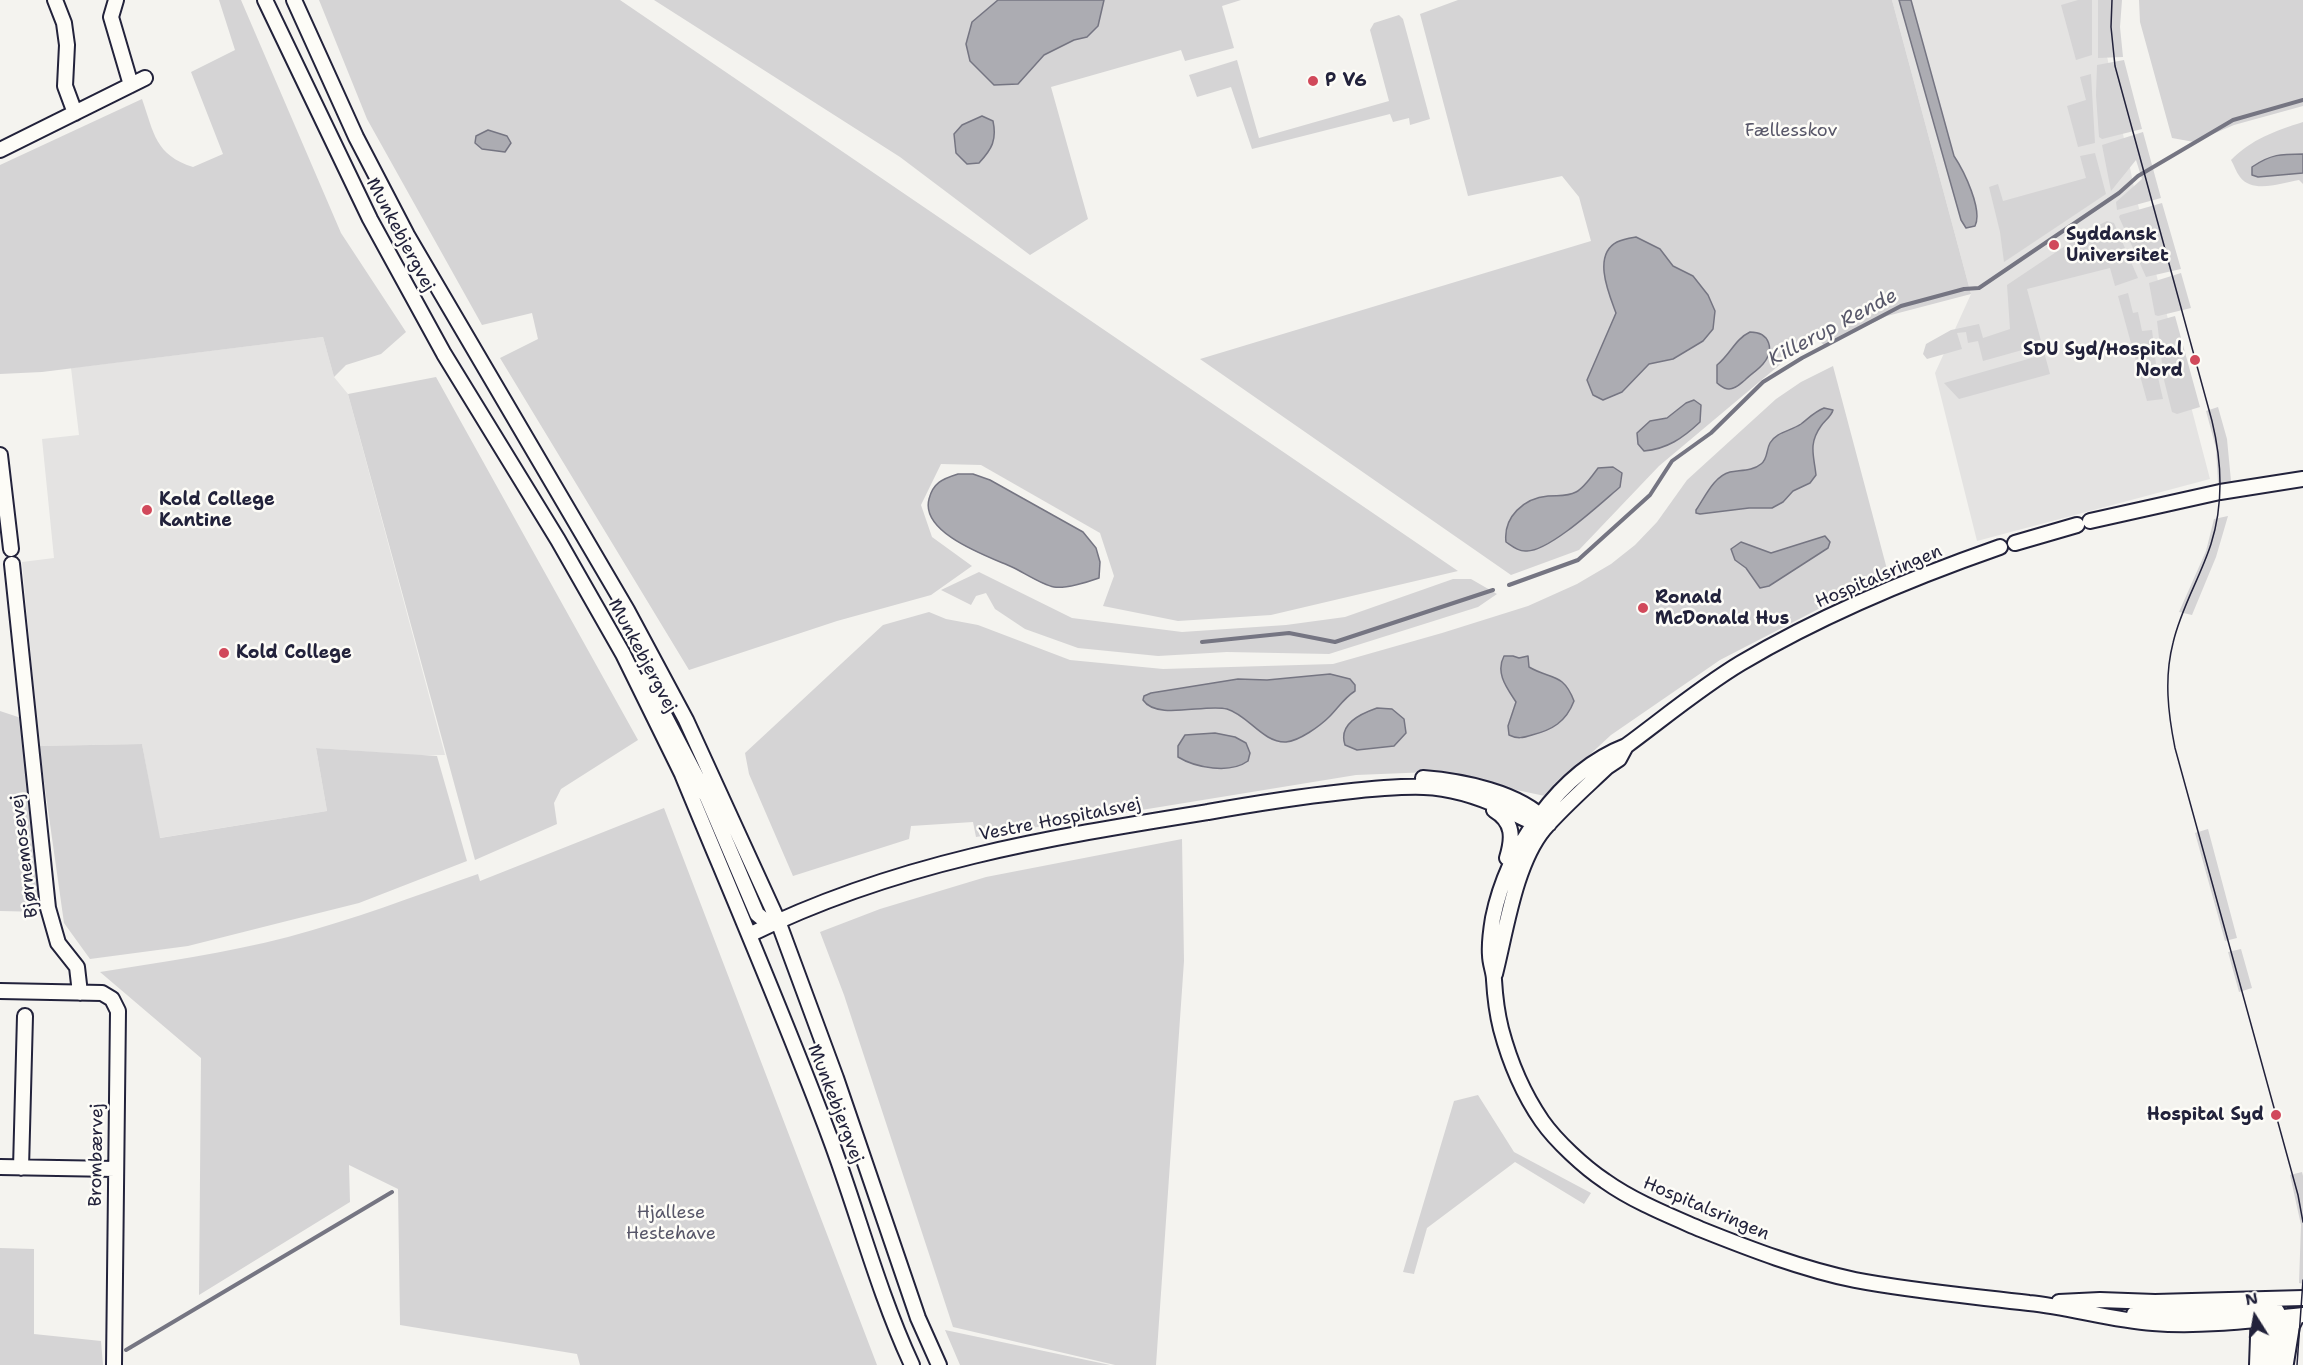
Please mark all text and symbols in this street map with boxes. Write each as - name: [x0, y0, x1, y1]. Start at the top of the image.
- place label: P V6: [1325, 70, 1367, 92]
- marker: P V6: [1306, 74, 1320, 88]
- park label: Fællesskov: [1745, 120, 1837, 142]
- street label: Munkebjergvej: [361, 174, 439, 296]
- place label: Syddansk Universitet: [2066, 224, 2169, 266]
- marker: Syddansk Universitet: [2047, 238, 2061, 252]
- water label: Killerup Rende: [1764, 284, 1902, 372]
- place label: SDU Syd/Hospital Nord: [2023, 339, 2183, 382]
- marker: SDU Syd/Hospital Nord: [2188, 353, 2202, 367]
- place label: Kold College Kantine: [159, 489, 275, 532]
- marker: Kold College Kantine: [140, 503, 154, 517]
- street label: Hospitalsringen: [1813, 541, 1945, 613]
- place label: Ronald McDonald Hus: [1655, 587, 1789, 630]
- street label: Munkebjergvej: [603, 595, 681, 717]
- marker: Ronald McDonald Hus: [1636, 601, 1650, 615]
- place label: Kold College: [236, 642, 352, 664]
- marker: Kold College: [217, 646, 231, 660]
- street label: Bjørnemosevej: [7, 793, 43, 919]
- street label: Vestre Hospitalsvej: [977, 794, 1143, 846]
- street label: Munkebjergvej: [802, 1041, 868, 1167]
- street label: Brombærvej: [85, 1103, 109, 1207]
- place label: Hospital Syd: [2147, 1104, 2264, 1126]
- marker: Hospital Syd: [2269, 1108, 2283, 1122]
- street label: Hospitalsringen: [1640, 1173, 1772, 1245]
- park label: Hjallese Hestehave: [626, 1202, 716, 1244]
- north arrow: [2225, 1287, 2285, 1347]
- text: N: [2243, 1287, 2260, 1310]

